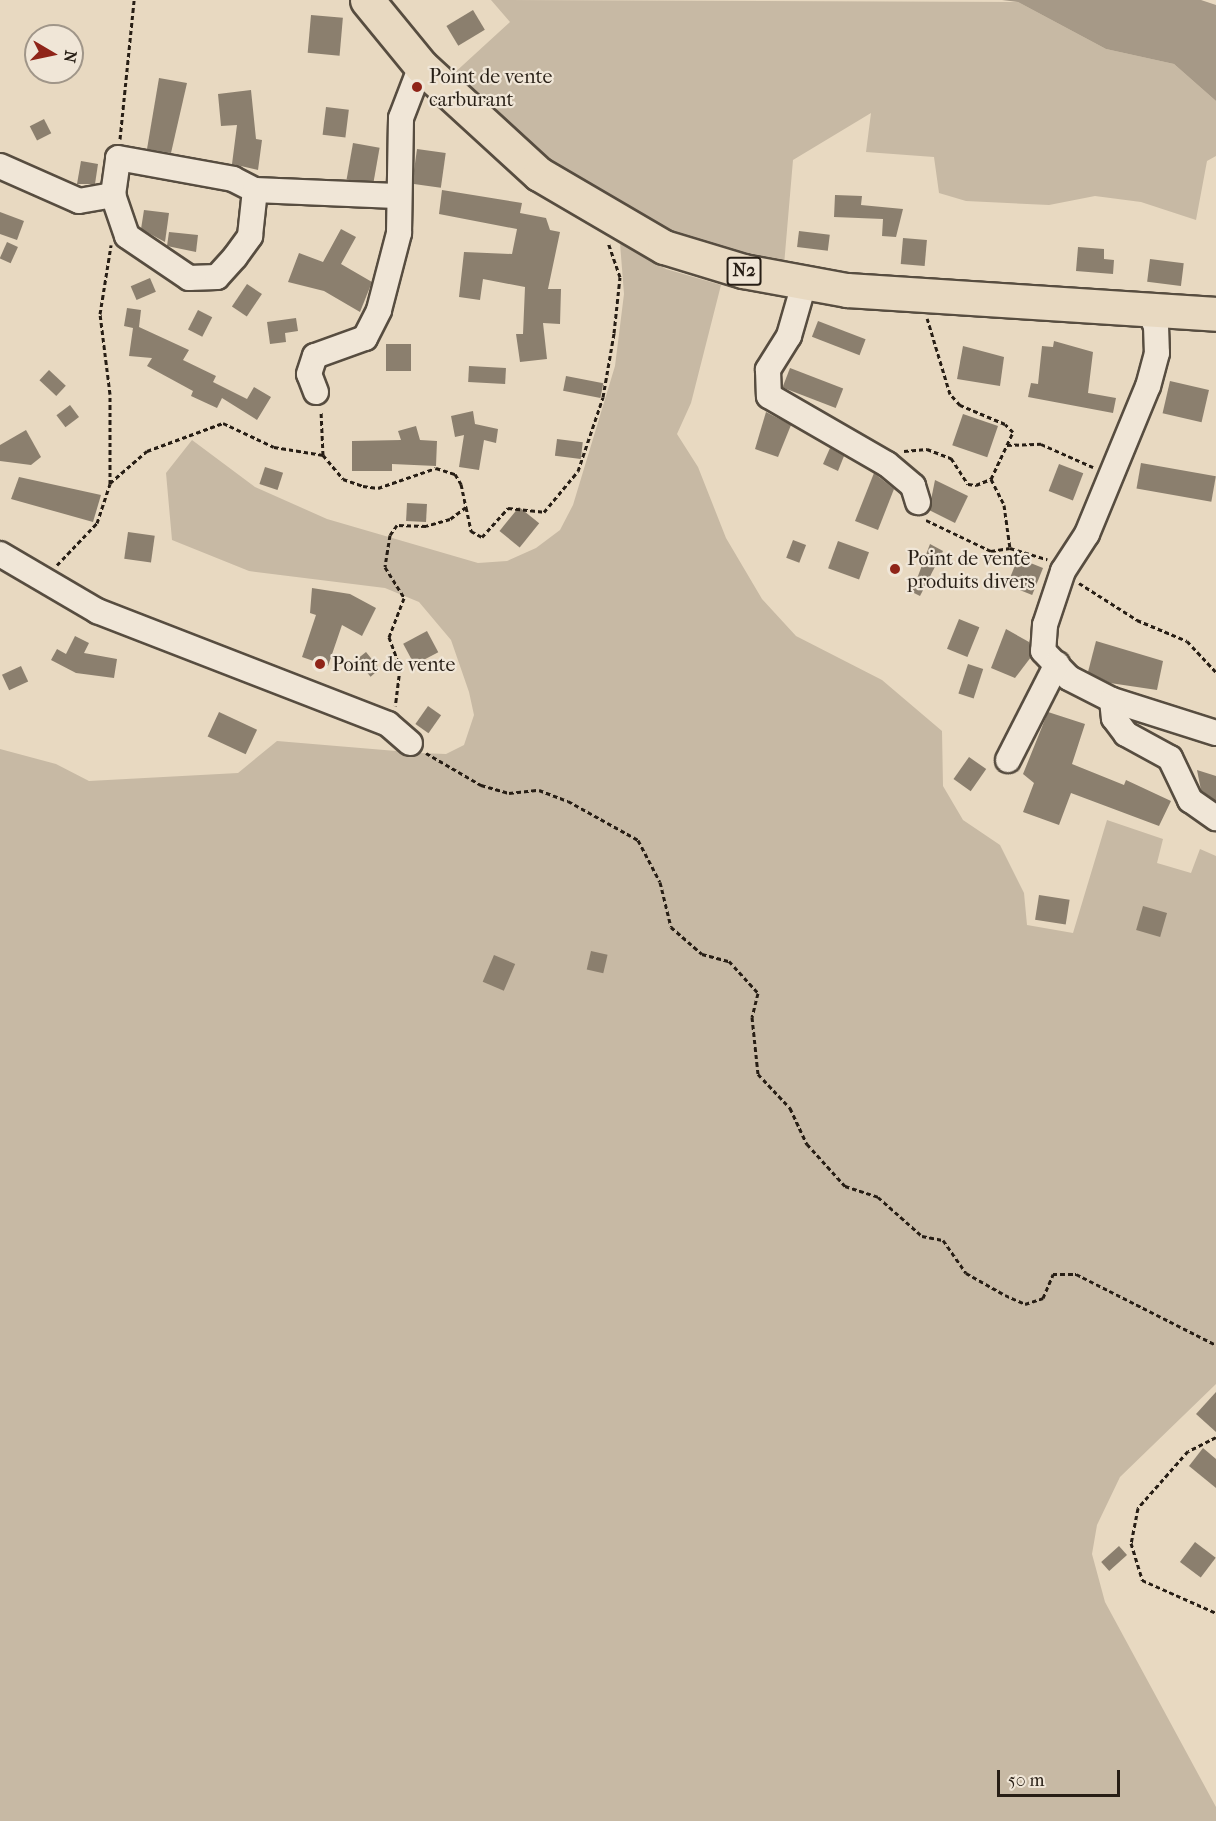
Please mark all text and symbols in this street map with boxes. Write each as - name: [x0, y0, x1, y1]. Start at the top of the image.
- north arrow: [24, 24, 84, 84]
- text: N: [60, 49, 81, 64]
- place label: Point de vente carburant: [429, 64, 552, 111]
- marker: Point de vente carburant: [410, 80, 424, 94]
- road number: N2: [726, 256, 762, 286]
- place label: Point de vente produits divers: [907, 546, 1035, 593]
- marker: Point de vente produits divers: [888, 562, 902, 576]
- place label: Point de vente: [332, 652, 455, 676]
- marker: Point de vente: [313, 657, 327, 671]
- scale bar: [1000, 1758, 1123, 1796]
- text: 50 m: [1008, 1770, 1044, 1791]

